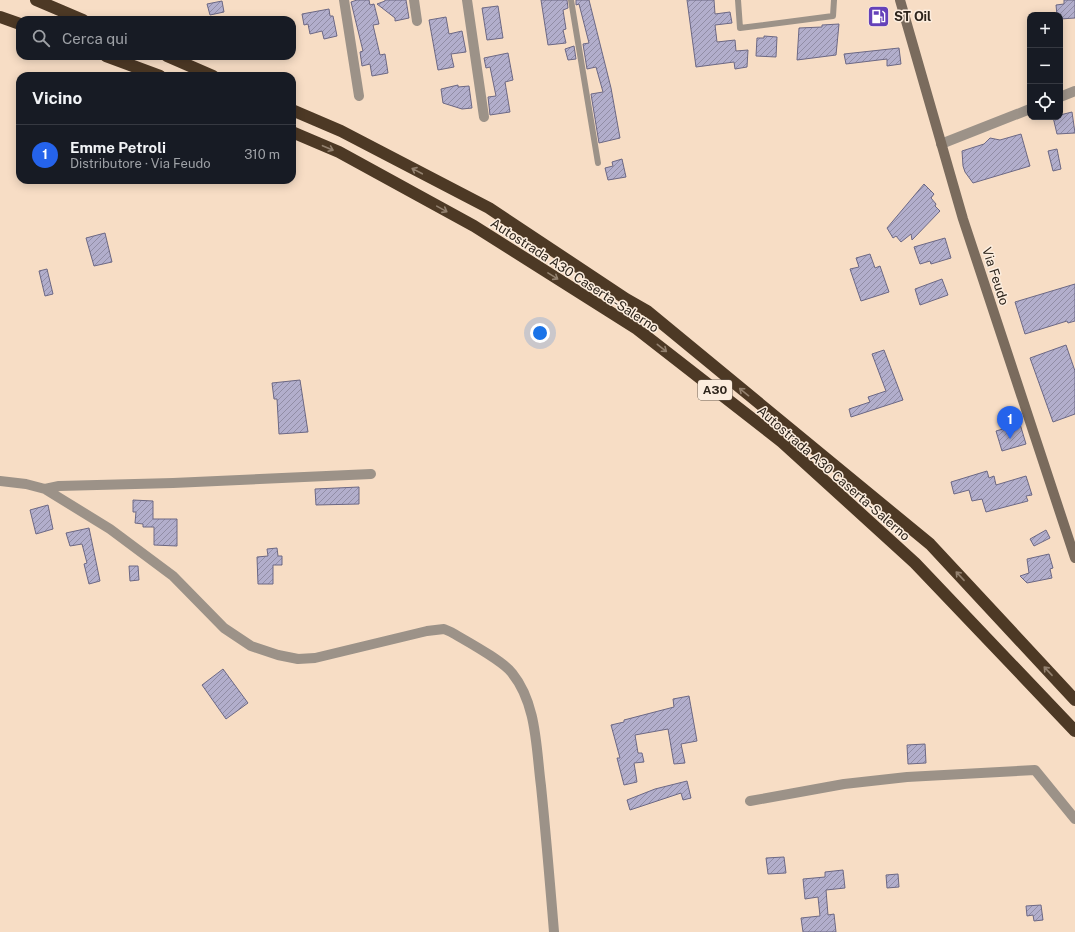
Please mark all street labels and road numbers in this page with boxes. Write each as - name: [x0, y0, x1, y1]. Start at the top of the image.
- street label: Autostrada A30 Caserta-Salerno: [488, 215, 662, 335]
- street label: Via Feudo: [979, 245, 1012, 307]
- road number: A30: [698, 380, 732, 400]
- street label: Autostrada A30 Caserta-Salerno: [754, 403, 913, 544]

